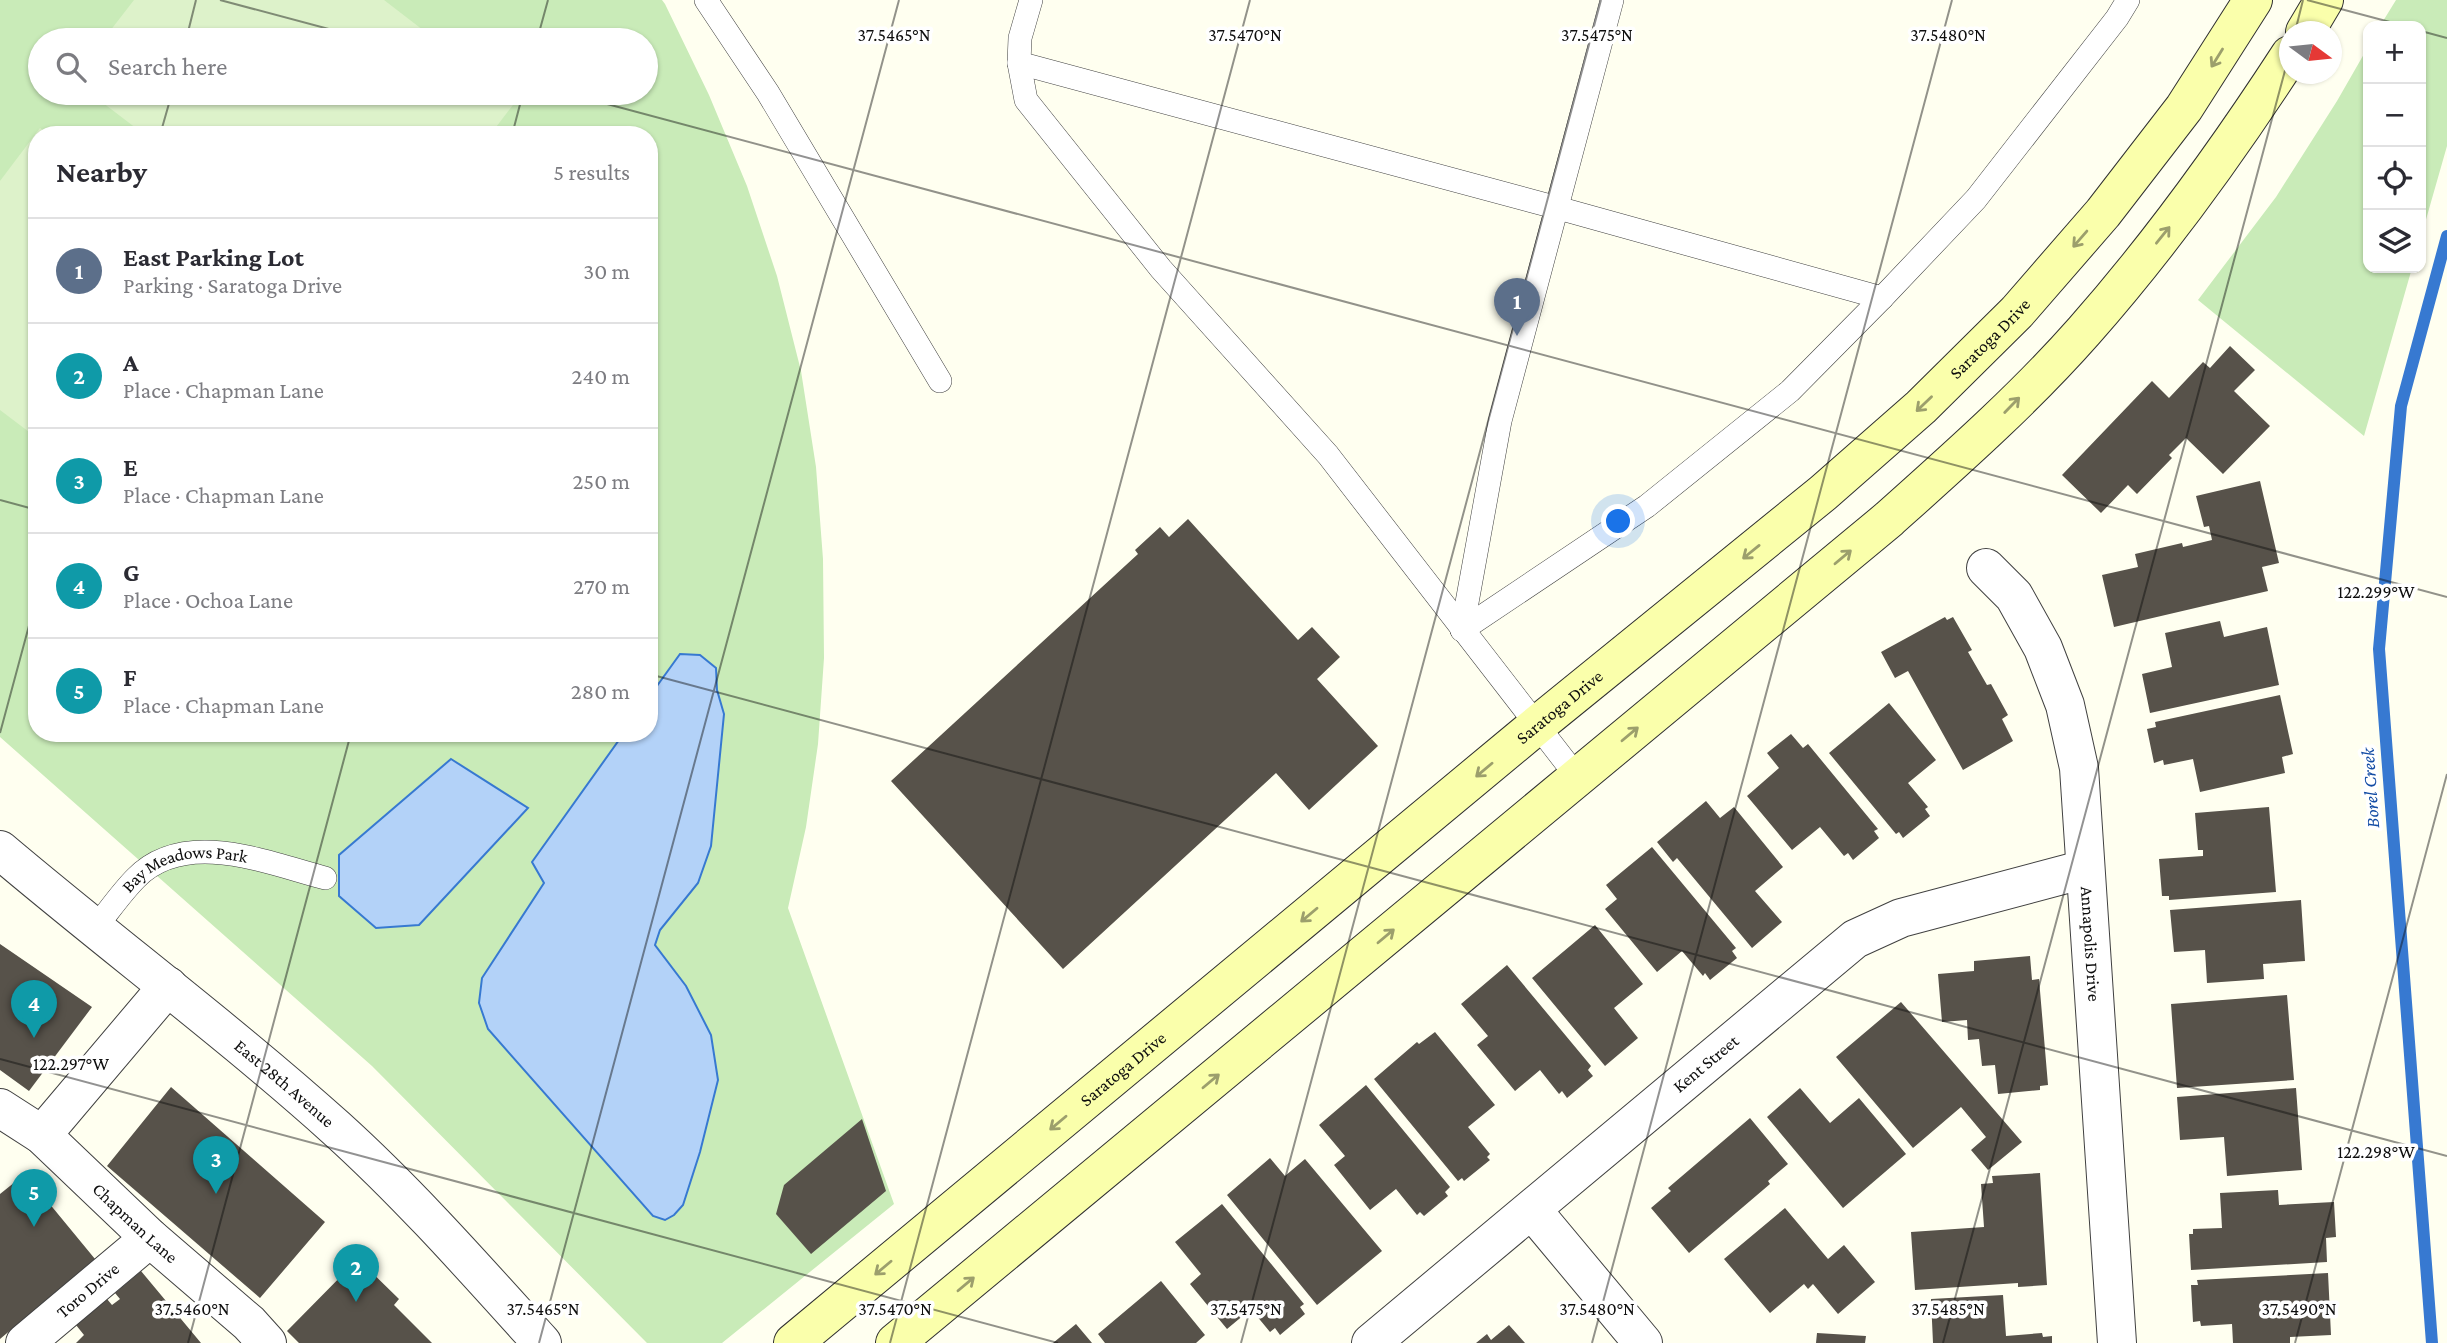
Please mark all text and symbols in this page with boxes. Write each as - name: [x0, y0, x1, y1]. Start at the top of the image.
- north arrow: [2279, 21, 2342, 84]
- map controls: [2363, 21, 2426, 273]
- button: +: [2363, 21, 2426, 84]
- text: 37.5465°N: [857, 25, 931, 45]
- text: 37.5470°N: [1208, 25, 1282, 45]
- text: 37.5475°N: [1561, 25, 1633, 45]
- text: 37.5480°N: [1910, 25, 1986, 45]
- search box: [28, 28, 658, 105]
- one-way arrow: [2209, 47, 2223, 67]
- icon: search: [52, 48, 90, 86]
- text: Search here: [108, 52, 227, 81]
- button: −: [2363, 84, 2426, 147]
- button: locate: [2363, 147, 2426, 210]
- text: Nearby: [56, 155, 147, 188]
- text: 5 results: [553, 159, 630, 185]
- button: layers: [2363, 210, 2426, 273]
- one-way arrow: [2156, 227, 2171, 245]
- one-way arrow: [2072, 230, 2088, 248]
- text: East Parking Lot: [123, 243, 304, 272]
- text: 1: [75, 258, 83, 284]
- text: 30 m: [583, 258, 630, 284]
- text: Parking · Saratoga Drive: [123, 272, 342, 298]
- pin: 1: [1494, 278, 1540, 336]
- street label: Saratoga Drive: [1946, 294, 2034, 383]
- text: A: [123, 348, 138, 377]
- text: 2: [73, 363, 85, 389]
- text: 240 m: [571, 363, 630, 389]
- text: Place · Chapman Lane: [123, 377, 324, 403]
- one-way arrow: [1916, 396, 1933, 413]
- one-way arrow: [2004, 397, 2021, 414]
- text: E: [123, 453, 138, 482]
- text: 3: [73, 468, 85, 494]
- text: 250 m: [572, 468, 630, 494]
- text: Place · Chapman Lane: [123, 482, 324, 508]
- your location: [1601, 504, 1635, 538]
- one-way arrow: [1742, 544, 1760, 559]
- one-way arrow: [1833, 549, 1851, 565]
- text: G: [123, 558, 140, 587]
- text: 4: [73, 573, 85, 599]
- text: 270 m: [573, 573, 630, 599]
- text: 122.299°W: [2338, 582, 2415, 602]
- text: Place · Ochoa Lane: [123, 587, 293, 613]
- text: F: [123, 663, 137, 692]
- street label: Saratoga Drive: [1512, 666, 1607, 748]
- text: 5: [73, 678, 85, 704]
- text: 280 m: [571, 678, 630, 704]
- text: Place · Chapman Lane: [123, 692, 324, 718]
- one-way arrow: [1621, 726, 1639, 742]
- water label: Borel Creek: [2357, 746, 2383, 829]
- one-way arrow: [1475, 762, 1493, 778]
- street label: Bay Meadows Park: [118, 842, 250, 897]
- street label: Annapolis Drive: [2077, 886, 2104, 1002]
- one-way arrow: [1300, 907, 1318, 923]
- one-way arrow: [1377, 928, 1395, 944]
- pin: 4: [11, 980, 57, 1038]
- street label: Saratoga Drive: [1076, 1027, 1170, 1110]
- street label: Kent Street: [1669, 1030, 1743, 1097]
- street label: East 28th Avenue: [231, 1035, 338, 1132]
- text: 122.297°W: [33, 1054, 109, 1074]
- one-way arrow: [1202, 1073, 1220, 1089]
- one-way arrow: [1050, 1115, 1068, 1131]
- pin: 3: [193, 1136, 239, 1194]
- text: 122.298°W: [2337, 1142, 2415, 1162]
- pin: 5: [11, 1169, 57, 1227]
- street label: Chapman Lane: [88, 1179, 182, 1267]
- pin: 2: [333, 1244, 379, 1302]
- street label: Toro Drive: [52, 1258, 123, 1322]
- one-way arrow: [875, 1261, 893, 1276]
- one-way arrow: [957, 1276, 975, 1292]
- text: 37.5460°N: [154, 1299, 230, 1319]
- text: 37.5465°N: [506, 1299, 580, 1319]
- text: 37.5470°N: [858, 1299, 932, 1319]
- text: 37.5475°N: [1210, 1299, 1282, 1319]
- text: 37.5480°N: [1559, 1299, 1635, 1319]
- text: 37.5485°N: [1911, 1299, 1985, 1319]
- text: 37.5490°N: [2261, 1299, 2337, 1319]

